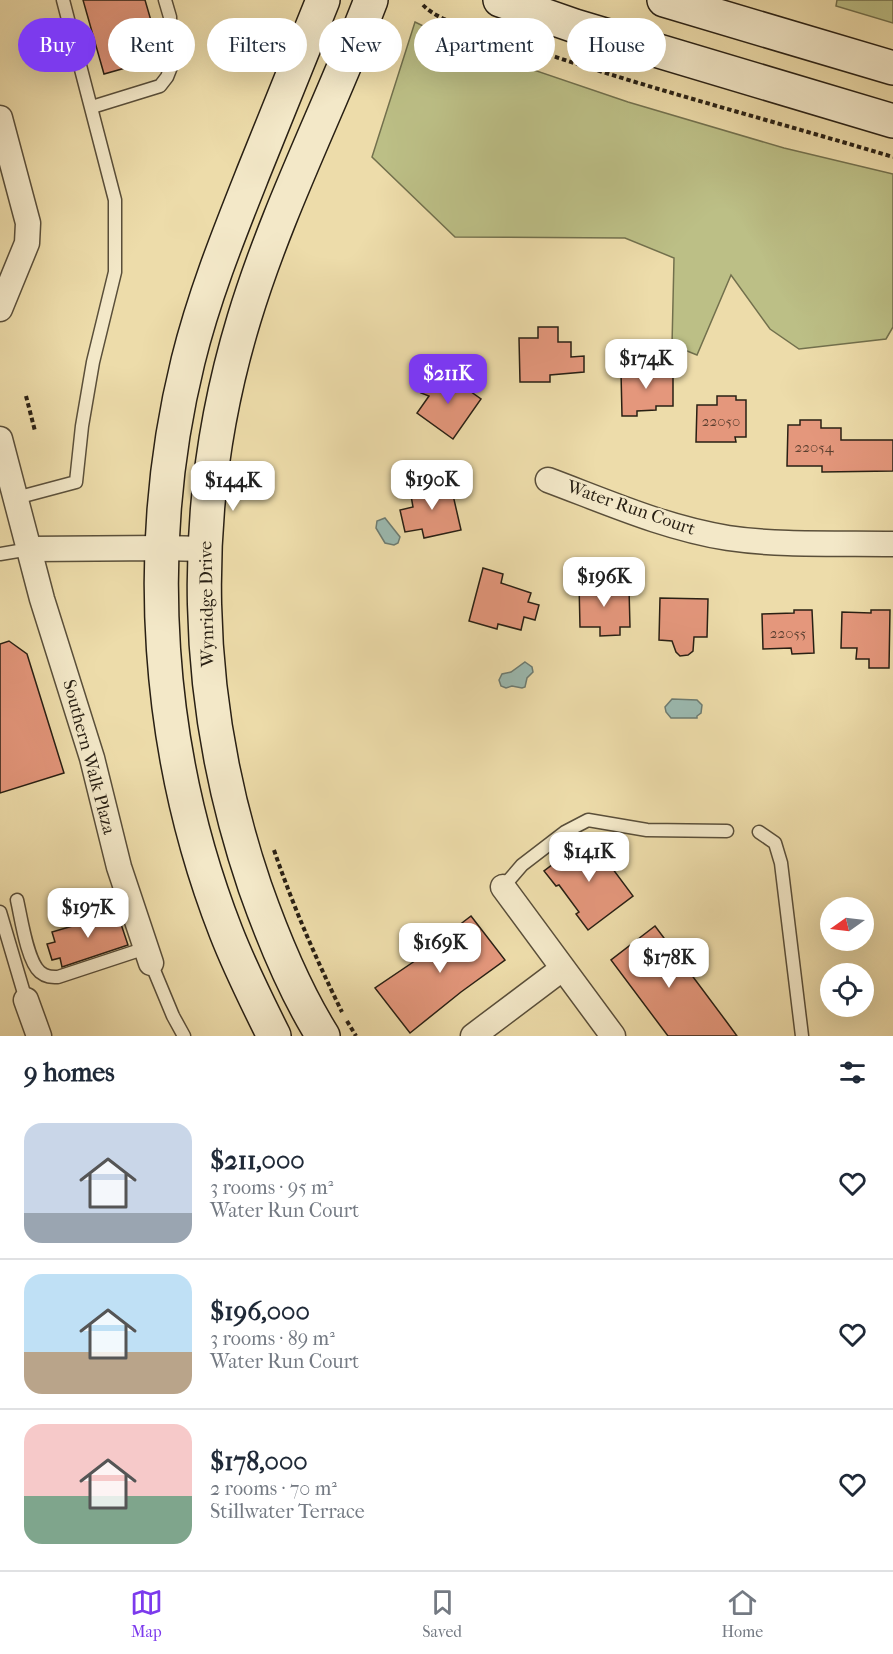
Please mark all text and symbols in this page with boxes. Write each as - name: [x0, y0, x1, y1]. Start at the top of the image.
- chip: Buy: [18, 18, 96, 72]
- chip: Rent: [108, 18, 195, 72]
- chip: Filters: [207, 18, 307, 72]
- chip: New: [319, 18, 402, 72]
- chip: Apartment: [414, 18, 555, 72]
- chip: House: [567, 18, 666, 72]
- pin: $174K: [604, 339, 688, 390]
- text: $174K: [619, 347, 673, 370]
- pin: $211K: [406, 354, 490, 405]
- text: $211K: [423, 362, 473, 385]
- house number: 22050: [702, 412, 740, 430]
- house number: 22054: [794, 438, 835, 456]
- pin: $190K: [390, 460, 474, 511]
- pin: $144K: [191, 461, 275, 512]
- text: $190K: [405, 468, 459, 491]
- text: $144K: [205, 469, 261, 492]
- street label: Water Run Court: [563, 476, 698, 540]
- street label: Wynridge Drive: [195, 541, 219, 668]
- pin: $196K: [562, 557, 646, 608]
- text: $196K: [577, 565, 631, 588]
- house number: 22055: [770, 624, 806, 642]
- street label: Southern Walk Plaza: [58, 677, 120, 837]
- pin: $141K: [547, 832, 631, 883]
- text: $141K: [563, 840, 615, 863]
- pin: $197K: [46, 888, 130, 939]
- text: $197K: [62, 896, 114, 919]
- north arrow: [820, 897, 874, 951]
- map controls: [820, 897, 874, 1017]
- pin: $169K: [398, 923, 482, 974]
- text: $169K: [413, 931, 467, 954]
- pin: $178K: [627, 938, 711, 989]
- text: $178K: [643, 946, 695, 969]
- button: locate: [820, 963, 874, 1017]
- icon: filters: [836, 1056, 869, 1089]
- text: 9 homes: [24, 1057, 115, 1088]
- text: $211,000: [210, 1145, 305, 1176]
- icon: home: [72, 1147, 144, 1219]
- icon: heart: [836, 1167, 869, 1200]
- text: 3 rooms · 95 m²: [210, 1176, 333, 1199]
- text: Water Run Court: [210, 1199, 359, 1222]
- text: $196,000: [210, 1296, 310, 1327]
- icon: home: [72, 1298, 144, 1370]
- icon: heart: [836, 1318, 869, 1351]
- text: 3 rooms · 89 m²: [210, 1327, 335, 1350]
- text: Water Run Court: [210, 1350, 359, 1373]
- text: $178,000: [210, 1446, 308, 1477]
- icon: home: [72, 1448, 144, 1520]
- icon: heart: [836, 1468, 869, 1501]
- text: 2 rooms · 70 m²: [210, 1477, 337, 1500]
- text: Stillwater Terrace: [210, 1500, 365, 1523]
- tab: Map: [130, 1586, 163, 1641]
- tab: Saved: [422, 1586, 462, 1641]
- tab: Home: [722, 1586, 763, 1641]

